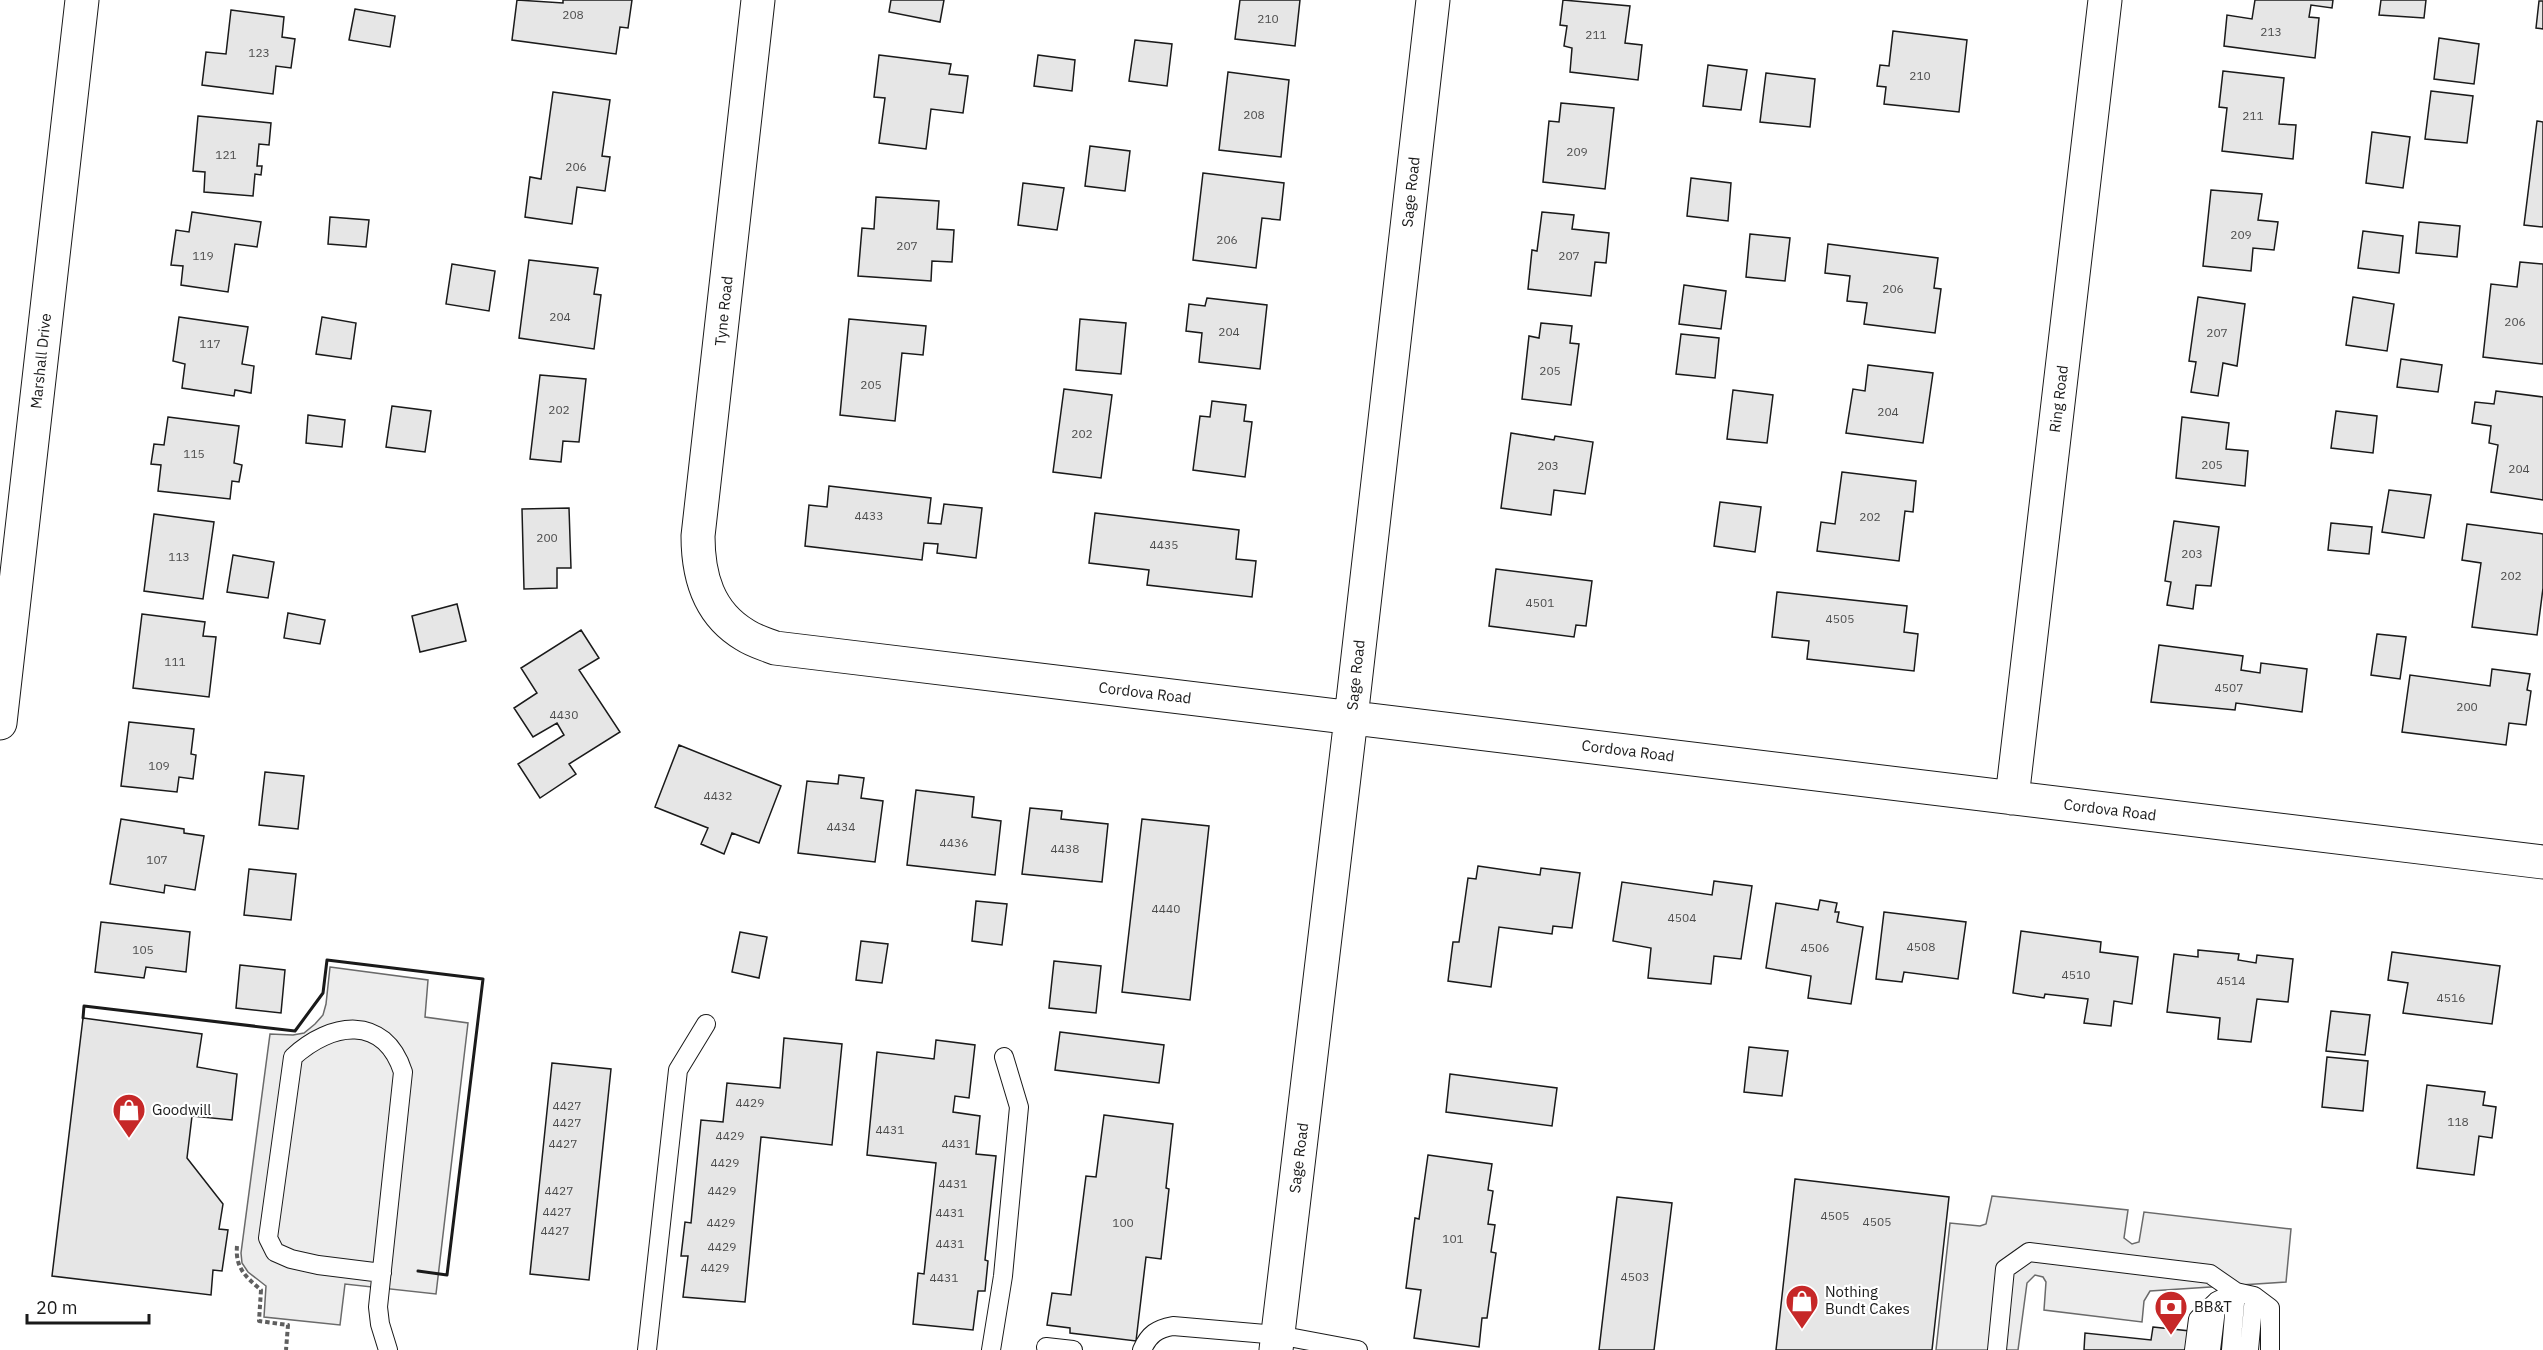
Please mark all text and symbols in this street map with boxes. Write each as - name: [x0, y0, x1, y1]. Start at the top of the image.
- house number: 208: [562, 7, 584, 22]
- house number: 210: [1257, 11, 1279, 26]
- house number: 213: [2260, 24, 2282, 39]
- house number: 211: [1585, 27, 1607, 42]
- house number: 123: [248, 45, 270, 60]
- house number: 210: [1909, 68, 1931, 83]
- house number: 208: [1243, 107, 1265, 122]
- house number: 211: [2242, 108, 2264, 123]
- house number: 209: [1566, 144, 1588, 159]
- house number: 121: [215, 147, 237, 162]
- street label: Sage Road: [1397, 156, 1424, 228]
- house number: 206: [565, 159, 587, 174]
- house number: 209: [2230, 227, 2252, 242]
- house number: 206: [1216, 232, 1238, 247]
- house number: 207: [896, 238, 918, 253]
- house number: 119: [192, 248, 214, 263]
- house number: 207: [1558, 248, 1580, 263]
- street label: Tyne Road: [710, 275, 737, 347]
- house number: 206: [1882, 281, 1904, 296]
- house number: 204: [549, 309, 571, 324]
- street label: Marshall Drive: [26, 312, 55, 410]
- house number: 206: [2504, 314, 2526, 329]
- house number: 204: [1218, 324, 1240, 339]
- house number: 207: [2206, 325, 2228, 340]
- house number: 117: [199, 336, 221, 351]
- house number: 205: [1539, 363, 1561, 378]
- street label: Ring Road: [2045, 364, 2072, 434]
- house number: 205: [860, 377, 882, 392]
- house number: 202: [548, 402, 570, 417]
- house number: 204: [1877, 404, 1899, 419]
- house number: 202: [1071, 426, 1093, 441]
- house number: 115: [183, 446, 205, 461]
- house number: 205: [2201, 457, 2223, 472]
- house number: 203: [1537, 458, 1559, 473]
- house number: 204: [2508, 461, 2530, 476]
- house number: 4433: [855, 508, 883, 523]
- house number: 202: [1859, 509, 1881, 524]
- house number: 200: [536, 530, 558, 545]
- house number: 4435: [1150, 537, 1178, 552]
- house number: 203: [2181, 546, 2203, 561]
- house number: 113: [168, 549, 190, 564]
- house number: 202: [2500, 568, 2522, 583]
- house number: 4501: [1526, 595, 1554, 610]
- house number: 4505: [1826, 611, 1854, 626]
- street label: Sage Road: [1342, 639, 1369, 711]
- house number: 111: [164, 654, 186, 669]
- street label: Cordova Road: [1098, 677, 1193, 708]
- house number: 4507: [2215, 680, 2243, 695]
- house number: 200: [2456, 699, 2478, 714]
- house number: 4430: [550, 707, 578, 722]
- street label: Cordova Road: [1581, 735, 1676, 766]
- house number: 109: [148, 758, 170, 773]
- house number: 4432: [704, 788, 732, 803]
- street label: Cordova Road: [2063, 794, 2158, 825]
- house number: 4434: [827, 819, 855, 834]
- house number: 4436: [940, 835, 968, 850]
- house number: 4438: [1051, 841, 1079, 856]
- house number: 107: [146, 852, 168, 867]
- house number: 4440: [1152, 901, 1180, 916]
- house number: 4504: [1668, 910, 1696, 925]
- house number: 4508: [1907, 939, 1935, 954]
- house number: 4506: [1801, 940, 1829, 955]
- house number: 105: [132, 942, 154, 957]
- house number: 4510: [2062, 967, 2090, 982]
- house number: 4514: [2217, 973, 2245, 988]
- house number: 4516: [2437, 990, 2465, 1005]
- shop icon: Goodwill: [111, 1092, 147, 1139]
- house number: 4429: [736, 1095, 764, 1110]
- house number: 4427: [553, 1098, 581, 1113]
- place label: Goodwill: [152, 1100, 211, 1119]
- house number: 118: [2447, 1114, 2469, 1129]
- house number: 4427: [553, 1115, 581, 1130]
- house number: 4431: [876, 1122, 904, 1137]
- street label: Sage Road: [1285, 1122, 1312, 1194]
- house number: 4429: [716, 1128, 744, 1143]
- house number: 4427: [549, 1136, 577, 1151]
- house number: 4431: [942, 1136, 970, 1151]
- house number: 4429: [711, 1155, 739, 1170]
- house number: 4431: [939, 1176, 967, 1191]
- house number: 4427: [545, 1183, 573, 1198]
- house number: 4429: [708, 1183, 736, 1198]
- house number: 4427: [543, 1204, 571, 1219]
- house number: 4431: [936, 1205, 964, 1220]
- house number: 4505: [1821, 1208, 1849, 1223]
- house number: 4505: [1863, 1214, 1891, 1229]
- house number: 4429: [707, 1215, 735, 1230]
- house number: 100: [1112, 1215, 1134, 1230]
- house number: 4427: [541, 1223, 569, 1238]
- house number: 101: [1442, 1231, 1464, 1246]
- house number: 4431: [936, 1236, 964, 1251]
- house number: 4429: [708, 1239, 736, 1254]
- house number: 4429: [701, 1260, 729, 1275]
- house number: 4503: [1621, 1269, 1649, 1284]
- house number: 4431: [930, 1270, 958, 1285]
- place label: Nothing Bundt Cakes: [1825, 1282, 1910, 1318]
- shop icon: Nothing Bundt Cakes: [1784, 1283, 1820, 1330]
- scale bar: [27, 1287, 148, 1325]
- bank icon: BB&T: [2153, 1289, 2189, 1336]
- text: 20 m: [36, 1296, 78, 1319]
- place label: BB&T: [2194, 1297, 2232, 1316]

